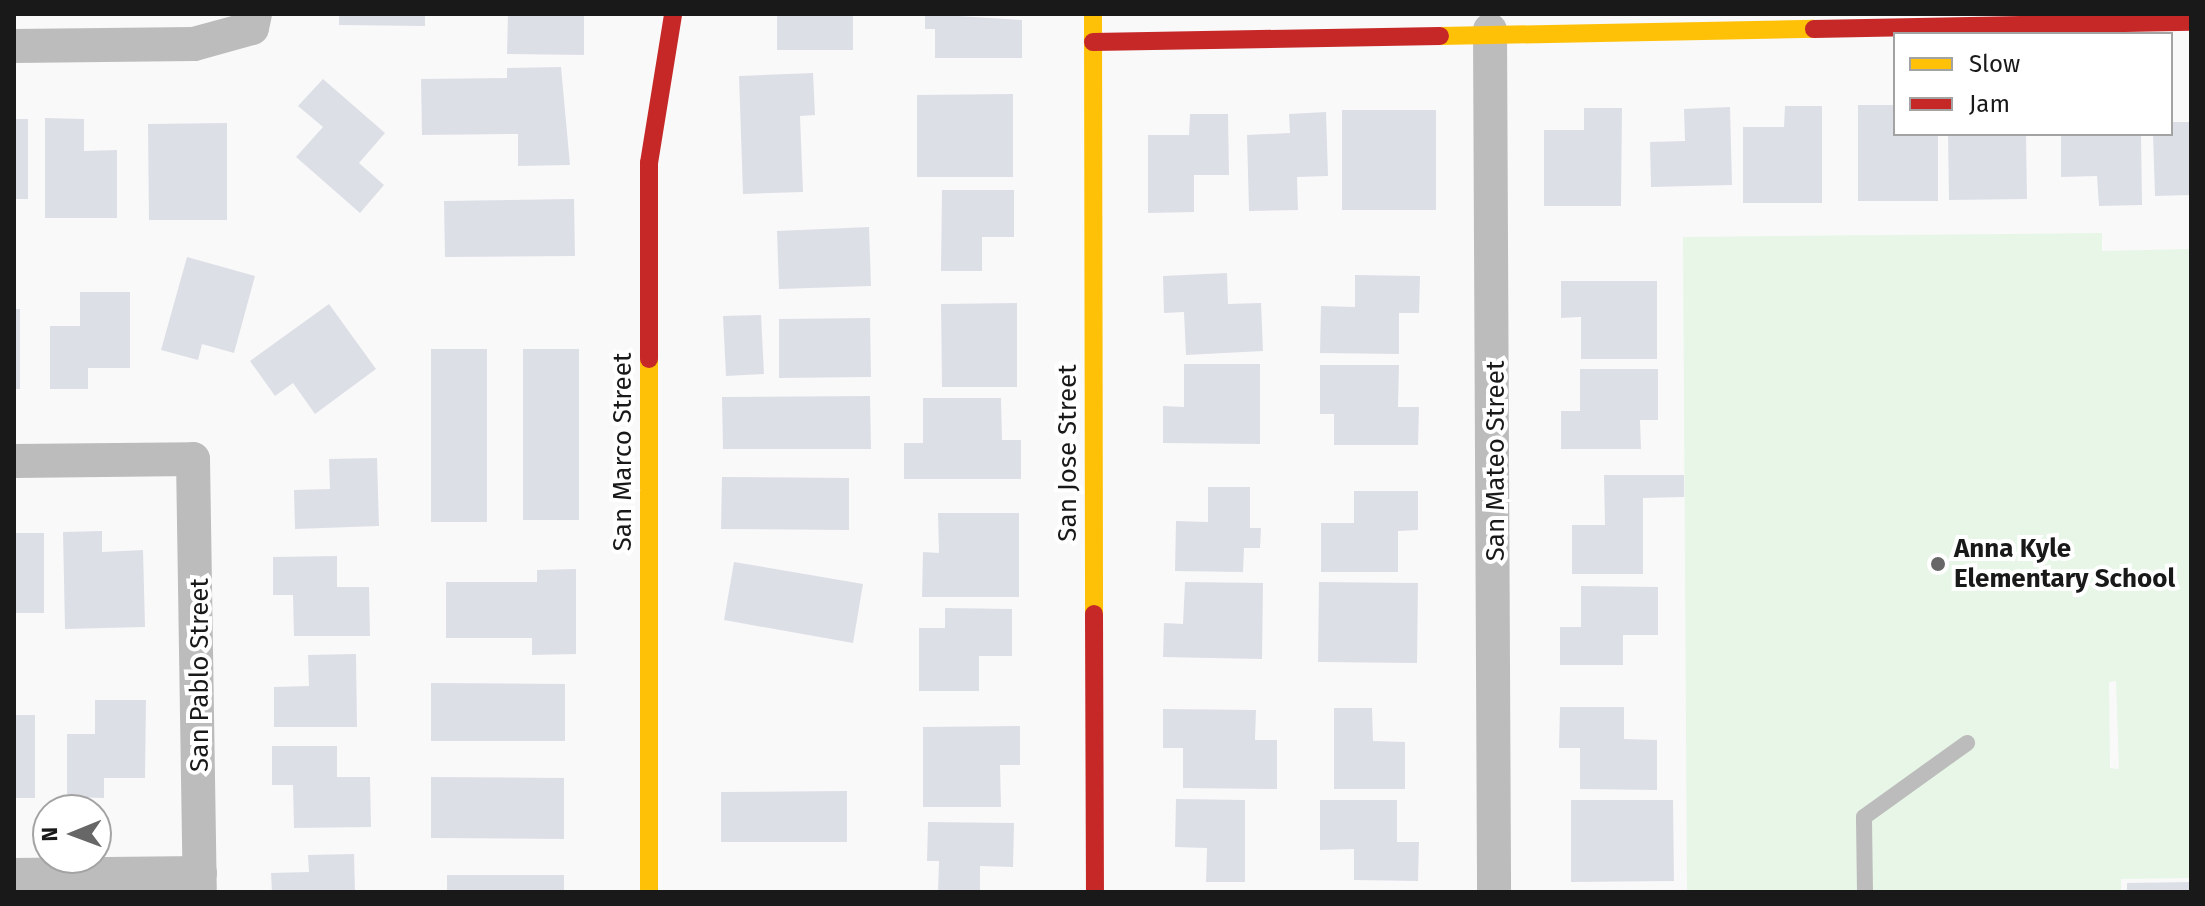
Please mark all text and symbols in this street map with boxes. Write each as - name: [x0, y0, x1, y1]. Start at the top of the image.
- legend: [1893, 32, 2173, 136]
- text: Slow: [1969, 50, 2020, 78]
- text: Jam: [1969, 90, 2010, 118]
- street label: San Marco Street: [607, 353, 639, 551]
- street label: San Mateo Street: [1480, 361, 1512, 561]
- street label: San Jose Street: [1052, 364, 1084, 542]
- place label: Anna Kyle Elementary School: [1954, 533, 2175, 594]
- marker: Anna Kyle Elementary School: [1929, 555, 1947, 573]
- street label: San Pablo Street: [184, 578, 216, 772]
- north arrow: [32, 794, 112, 874]
- text: N: [36, 827, 63, 842]

